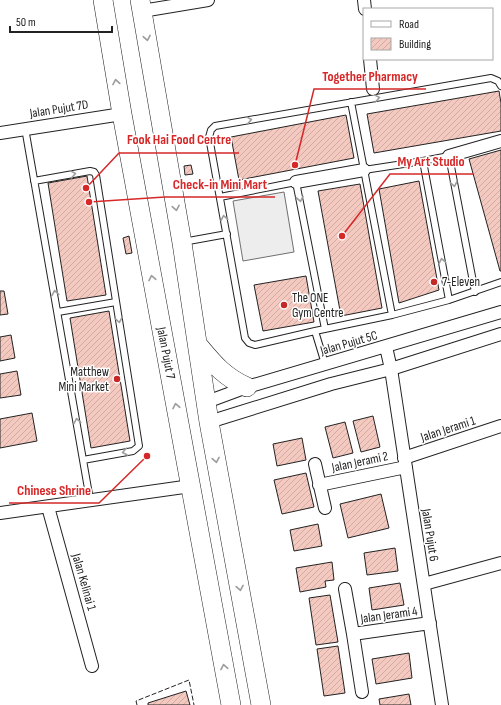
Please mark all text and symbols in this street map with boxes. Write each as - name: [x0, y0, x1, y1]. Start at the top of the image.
- scale bar: [10, 8, 112, 34]
- legend: [363, 8, 493, 60]
- text: 50 m: [16, 15, 36, 30]
- text: Road: [399, 17, 419, 32]
- one-way arrow: [142, 35, 150, 42]
- text: Building: [399, 37, 431, 52]
- callout: Together Pharmacy: [314, 63, 426, 89]
- text: Together Pharmacy: [322, 68, 418, 85]
- one-way arrow: [112, 78, 121, 85]
- one-way arrow: [374, 94, 380, 103]
- street label: Jalan Pujut 7D: [28, 96, 89, 122]
- one-way arrow: [246, 116, 252, 125]
- callout: Fook Hai Food Centre: [119, 127, 239, 153]
- text: Fook Hai Food Centre: [127, 131, 231, 148]
- callout: My Art Studio: [390, 148, 473, 174]
- text: My Art Studio: [397, 153, 465, 170]
- one-way arrow: [70, 171, 76, 179]
- callout: Check-in Mini Mart: [165, 171, 275, 197]
- text: Check-in Mini Mart: [173, 176, 268, 193]
- one-way arrow: [450, 181, 458, 188]
- one-way arrow: [295, 196, 303, 202]
- one-way arrow: [171, 205, 179, 211]
- one-way arrow: [220, 215, 229, 221]
- one-way arrow: [438, 258, 446, 265]
- place label: 7-Eleven: [442, 274, 480, 290]
- one-way arrow: [148, 275, 157, 281]
- marker: 7-Eleven: [429, 277, 439, 287]
- one-way arrow: [51, 290, 59, 296]
- place label: The ONE Gym Centre: [292, 290, 344, 321]
- marker: The ONE Gym Centre: [279, 300, 289, 310]
- one-way arrow: [114, 317, 123, 324]
- street label: Jalan Pujut 7: [153, 325, 179, 381]
- street label: Jalan Pujut 5C: [317, 327, 380, 359]
- place label: Matthew Mini Market: [58, 364, 110, 395]
- marker: Matthew Mini Market: [112, 374, 122, 384]
- one-way arrow: [172, 403, 181, 409]
- street label: Jalan Jerami 1: [418, 413, 478, 446]
- one-way arrow: [73, 418, 81, 424]
- one-way arrow: [121, 448, 128, 456]
- street label: Jalan Jerami 2: [329, 448, 390, 476]
- one-way arrow: [212, 457, 220, 463]
- callout: Chinese Shrine: [9, 477, 99, 503]
- text: Chinese Shrine: [17, 482, 91, 499]
- street label: Jalan Pujut 6: [418, 507, 442, 563]
- street label: Jalan Kelinai 1: [68, 551, 100, 613]
- one-way arrow: [235, 585, 244, 591]
- street label: Jalan Jerami 4: [358, 603, 419, 627]
- one-way arrow: [220, 663, 229, 670]

